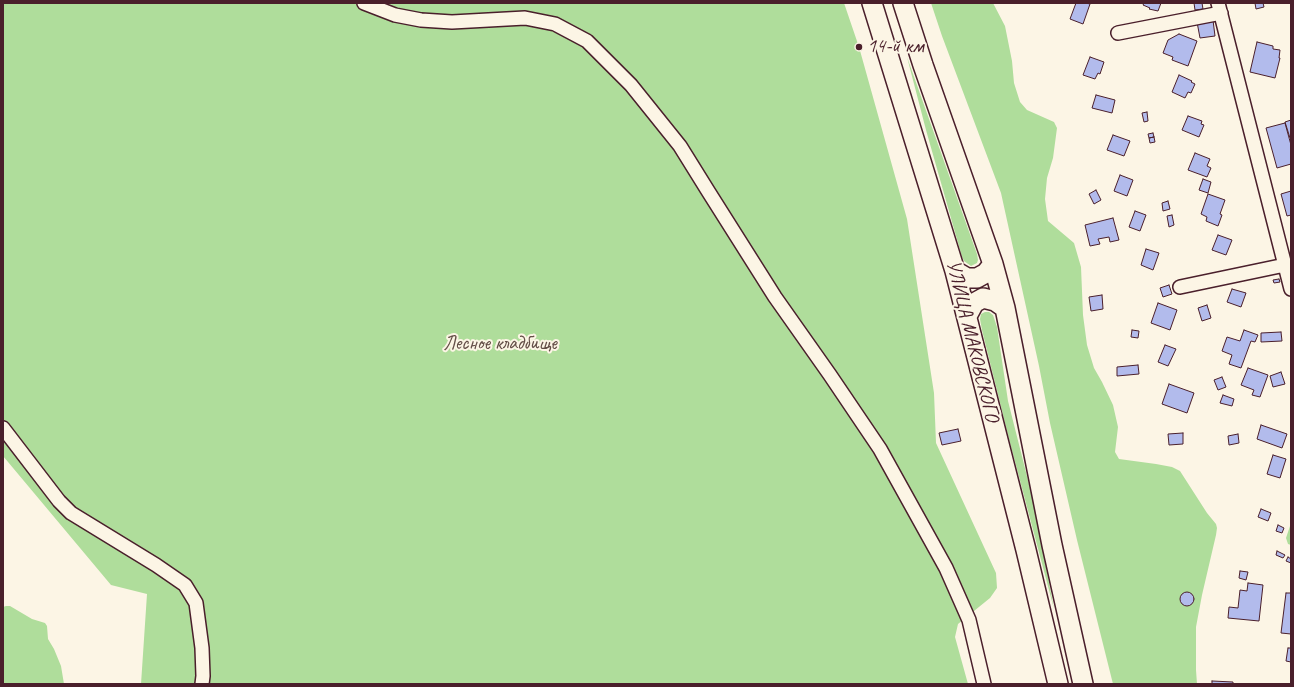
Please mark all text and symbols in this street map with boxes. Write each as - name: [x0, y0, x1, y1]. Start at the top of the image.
- place label: 14-й км: [867, 35, 924, 59]
- marker: 14-й км: [854, 42, 864, 52]
- street label: УЛИЦА МАКОВСКОГО: [940, 258, 1004, 424]
- park label: Лесное кладбище: [443, 332, 557, 356]

